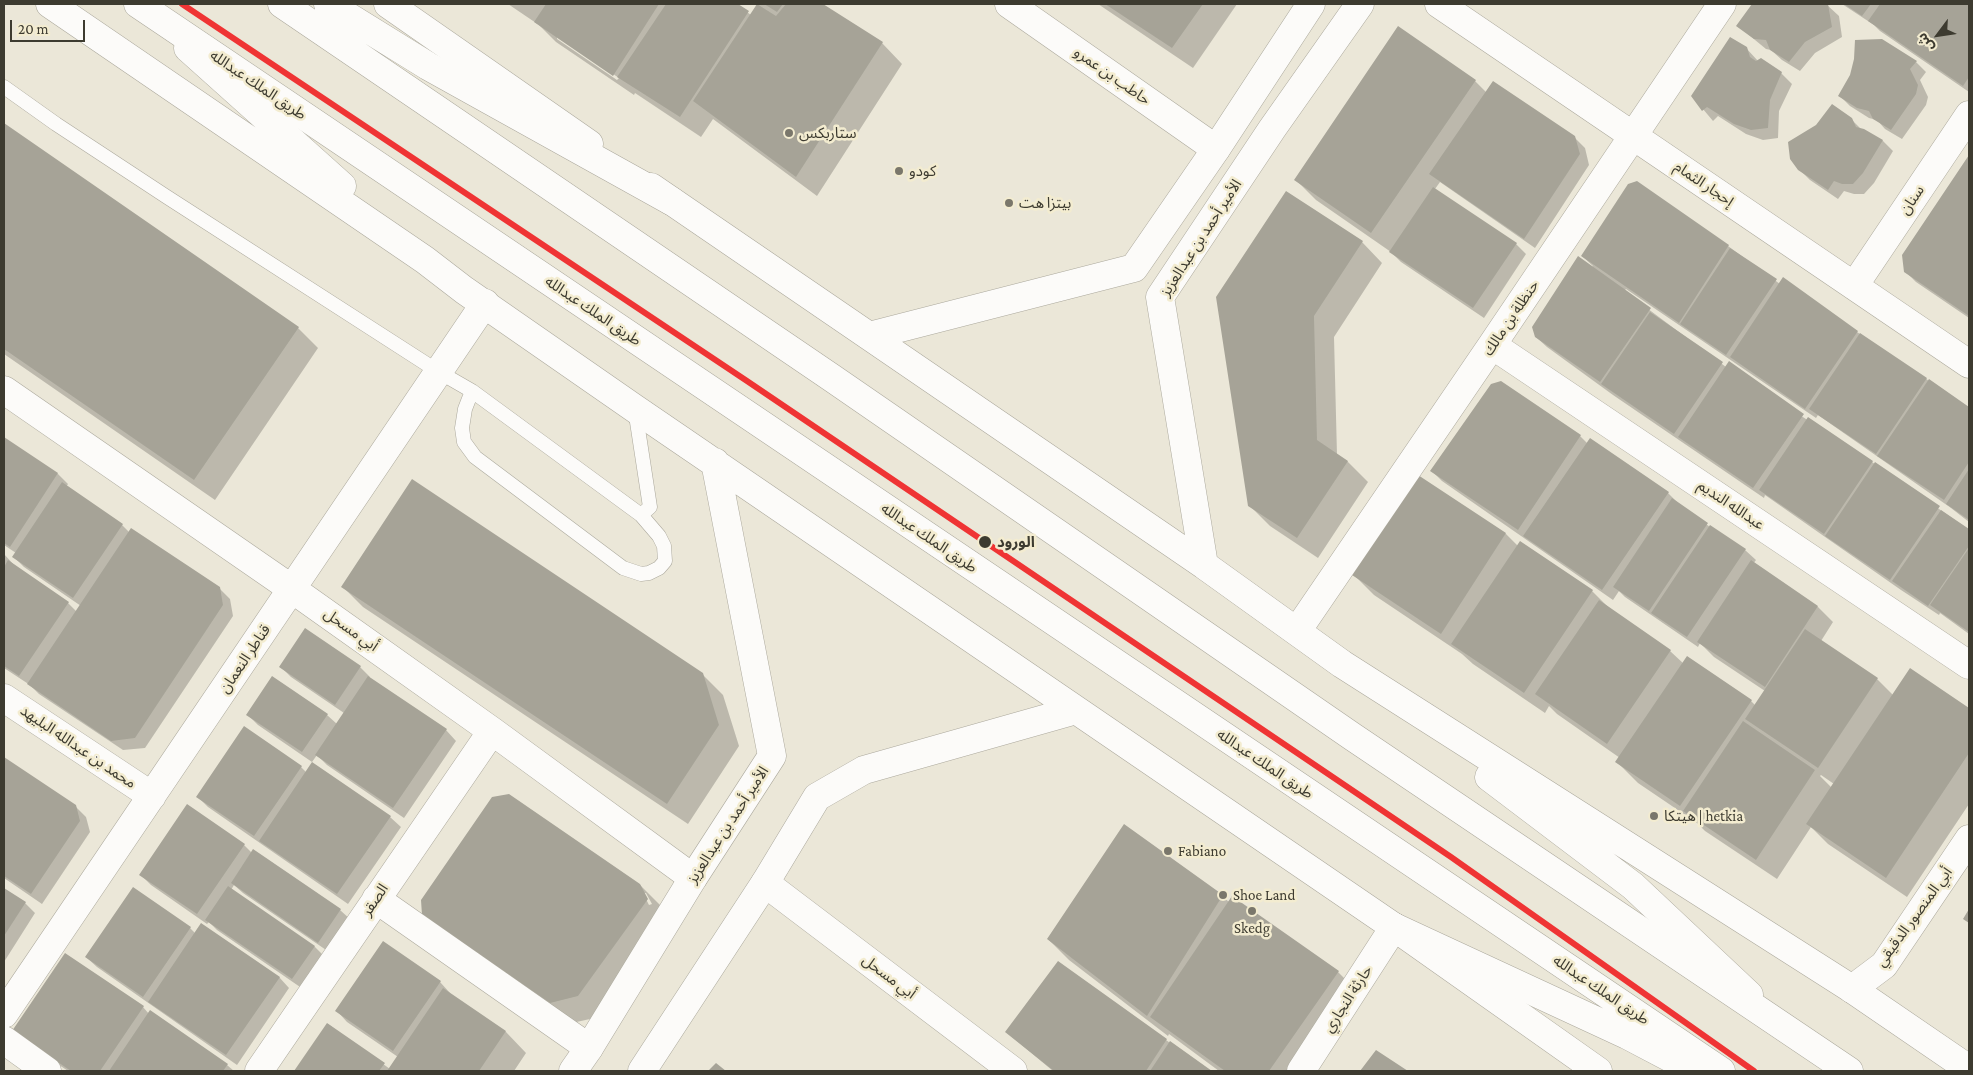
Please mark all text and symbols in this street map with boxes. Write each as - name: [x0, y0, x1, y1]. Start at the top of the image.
- scale bar: [12, 10, 88, 42]
- north arrow: [1913, 10, 1963, 60]
- text: 20 m: [18, 21, 49, 37]
- text: ش: [1913, 30, 1937, 55]
- street label: حاطب بن عمرو: [1070, 43, 1154, 109]
- street label: طريق الملك عبدالله: [206, 46, 310, 124]
- place label: ستاربكس: [799, 124, 856, 142]
- marker: ستاربكس: [783, 127, 795, 139]
- street label: إحجار الثمام: [1671, 158, 1737, 210]
- place label: كودو: [909, 162, 936, 180]
- marker: كودو: [893, 165, 905, 177]
- street label: الأمير أحمد بن عبدالعزيز: [1156, 176, 1246, 300]
- street label: سنان: [1896, 182, 1928, 218]
- place label: بيتزا هت: [1019, 194, 1071, 212]
- marker: بيتزا هت: [1003, 197, 1015, 209]
- street label: طريق الملك عبدالله: [541, 272, 645, 350]
- street label: حنظلة بن مالك: [1479, 277, 1543, 359]
- street label: عبدالله النديم: [1694, 476, 1768, 534]
- street label: طريق الملك عبدالله: [877, 499, 981, 577]
- place label: الورود: [997, 533, 1035, 551]
- marker: الورود: [977, 534, 993, 550]
- street label: أبي مسحل: [320, 605, 382, 655]
- street label: قناطر النعمان: [215, 621, 275, 697]
- street label: محمد بن عبدالله البليهد: [17, 702, 139, 792]
- street label: طريق الملك عبدالله: [1213, 725, 1317, 803]
- street label: الأمير أحمد بن عبدالعزيز: [683, 763, 773, 887]
- place label: هيتكا | hetkia: [1664, 807, 1743, 825]
- marker: هيتكا | hetkia: [1648, 810, 1660, 822]
- place label: Fabiano: [1178, 842, 1226, 860]
- marker: Fabiano: [1162, 845, 1174, 857]
- street label: أبي المنصور الدقيقي: [1872, 864, 1956, 970]
- street label: الصقر: [358, 880, 392, 920]
- place label: Shoe Land: [1233, 886, 1295, 904]
- marker: Shoe Land: [1217, 889, 1229, 901]
- marker: Skedg: [1246, 905, 1258, 917]
- place label: Skedg: [1234, 919, 1270, 937]
- street label: أبي مسحل: [859, 951, 919, 1003]
- street label: طريق الملك عبدالله: [1549, 951, 1653, 1029]
- street label: حارثة النجاري: [1320, 962, 1376, 1036]

